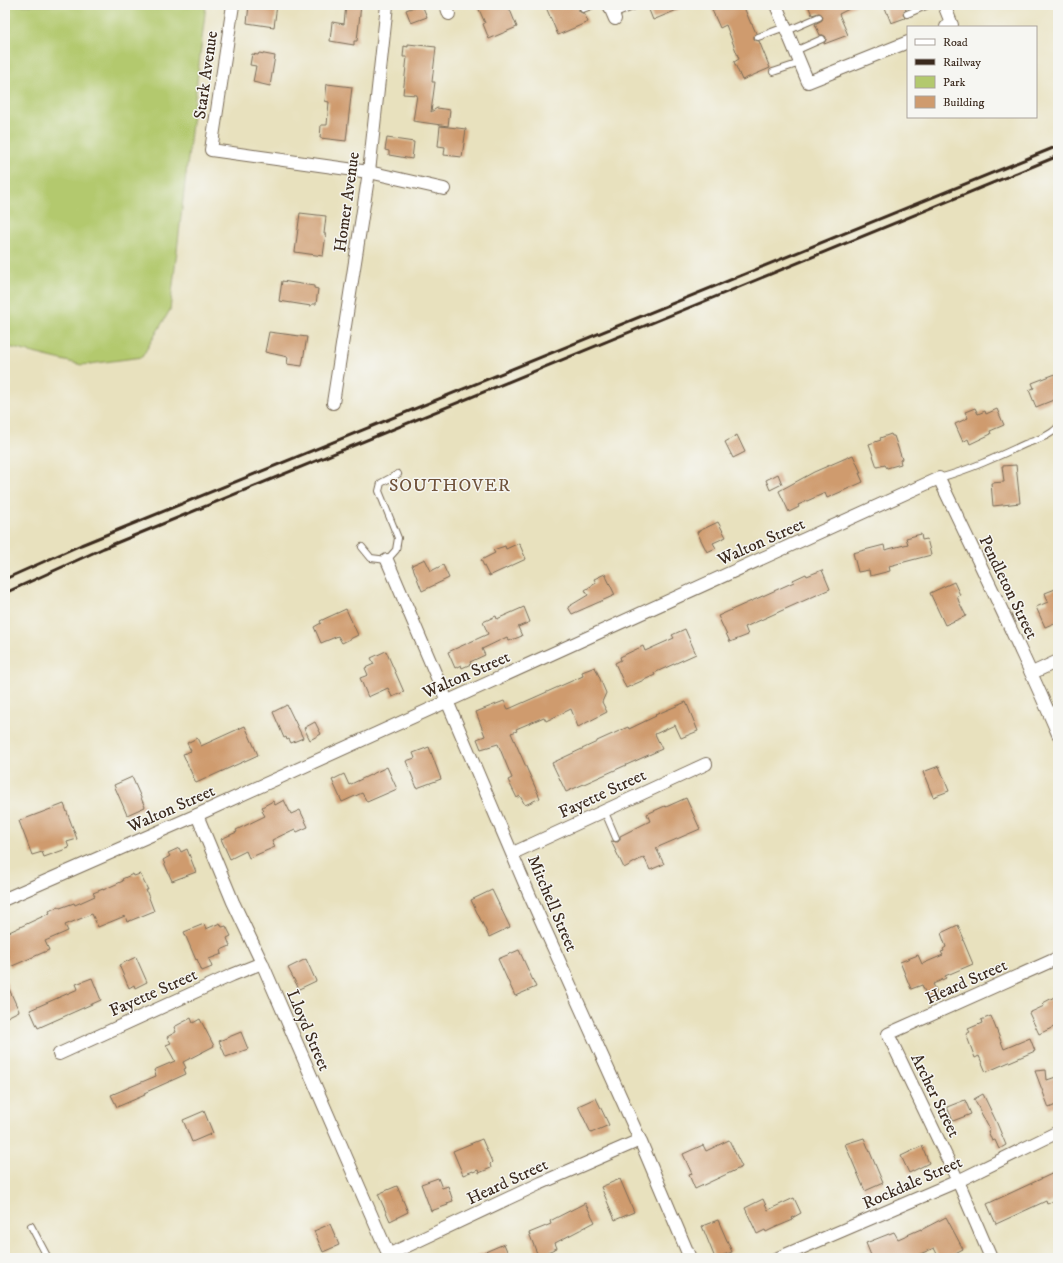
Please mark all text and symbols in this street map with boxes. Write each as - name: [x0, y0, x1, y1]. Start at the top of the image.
- legend: [907, 26, 1037, 118]
- street label: Stark Avenue: [189, 30, 223, 121]
- text: Road: [943, 35, 968, 50]
- text: Railway: [943, 55, 981, 70]
- text: Park: [943, 75, 965, 90]
- text: Building: [943, 95, 984, 110]
- street label: Homer Avenue: [329, 151, 365, 254]
- district label: SOUTHOVER: [389, 475, 511, 497]
- street label: Walton Street: [713, 513, 809, 571]
- street label: Pendleton Street: [974, 532, 1043, 643]
- street label: Walton Street: [418, 646, 514, 704]
- street label: Fayette Street: [555, 764, 650, 824]
- street label: Walton Street: [123, 780, 219, 838]
- street label: Mitchell Street: [522, 852, 582, 955]
- street label: Heard Street: [922, 954, 1011, 1010]
- street label: Fayette Street: [106, 964, 201, 1022]
- street label: Lloyd Street: [281, 986, 335, 1075]
- street label: Archer Street: [905, 1050, 965, 1141]
- street label: Rockdale Street: [859, 1151, 966, 1215]
- street label: Heard Street: [463, 1153, 552, 1210]

